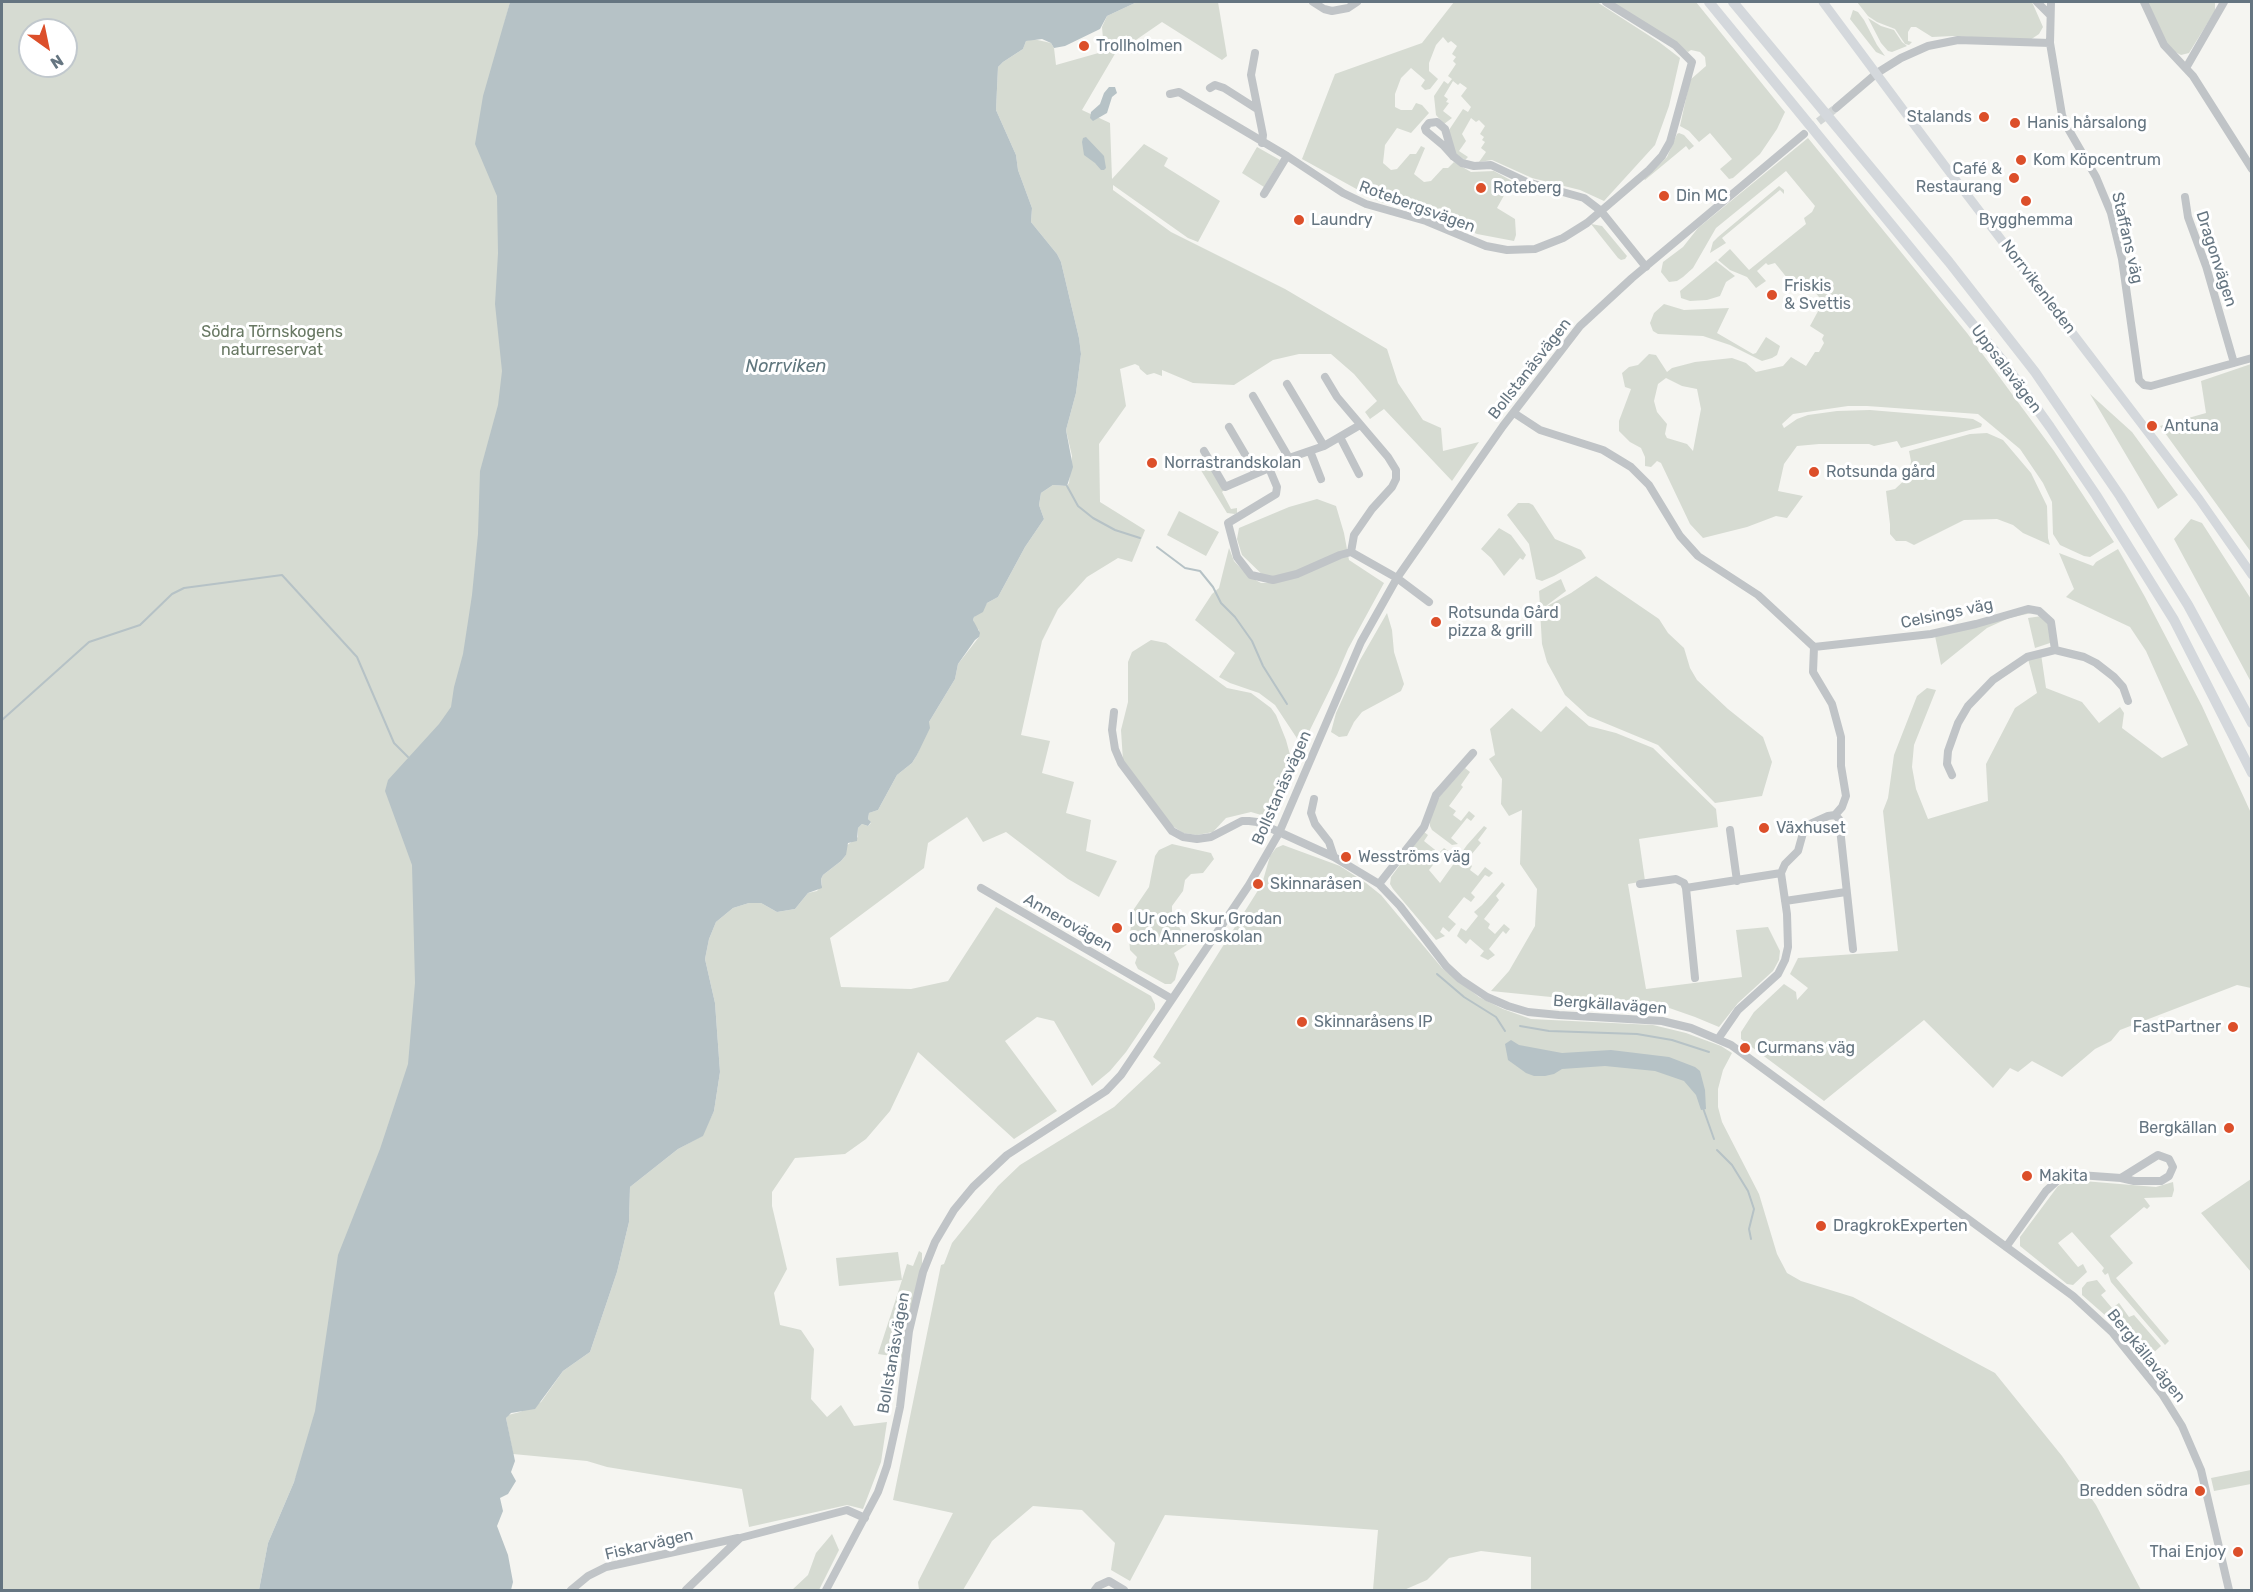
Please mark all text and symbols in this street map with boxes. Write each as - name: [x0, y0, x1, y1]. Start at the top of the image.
- north arrow: [18, 18, 78, 78]
- place label: Trollholmen: [1096, 36, 1183, 56]
- marker: Trollholmen: [1077, 39, 1091, 53]
- text: N: [47, 51, 67, 73]
- place label: Stalands: [1907, 107, 1972, 127]
- marker: Stalands: [1977, 110, 1991, 124]
- place label: Hanis hårsalong: [2027, 113, 2147, 133]
- marker: Hanis hårsalong: [2008, 116, 2022, 130]
- place label: Kom Köpcentrum: [2033, 150, 2161, 170]
- marker: Kom Köpcentrum: [2014, 153, 2028, 167]
- place label: Café & Restaurang: [1916, 159, 2002, 197]
- marker: Café & Restaurang: [2007, 171, 2021, 185]
- street label: Rotebergsvägen: [1356, 177, 1478, 237]
- place label: Roteberg: [1493, 178, 1562, 198]
- marker: Roteberg: [1474, 181, 1488, 195]
- place label: Din MC: [1676, 186, 1728, 206]
- marker: Din MC: [1657, 189, 1671, 203]
- street label: Staffans väg: [2107, 190, 2147, 286]
- marker: Bygghemma: [2019, 194, 2033, 208]
- street label: Dragonvägen: [2191, 209, 2241, 309]
- place label: Laundry: [1311, 210, 1373, 230]
- place label: Bygghemma: [1979, 210, 2073, 230]
- marker: Laundry: [1292, 213, 1306, 227]
- street label: Norrvikenleden: [1996, 236, 2080, 338]
- place label: Friskis & Svettis: [1784, 276, 1851, 314]
- marker: Friskis & Svettis: [1765, 288, 1779, 302]
- street label: Bollstanäsvägen: [1485, 315, 1575, 423]
- street label: Uppsalavägen: [1967, 321, 2045, 417]
- park label: Södra Törnskogens naturreservat: [201, 322, 343, 360]
- water label: Norrviken: [746, 356, 826, 378]
- place label: Antuna: [2164, 416, 2219, 436]
- marker: Antuna: [2145, 419, 2159, 433]
- place label: Norrastrandskolan: [1164, 453, 1301, 473]
- marker: Norrastrandskolan: [1145, 456, 1159, 470]
- place label: Rotsunda gård: [1826, 462, 1935, 482]
- marker: Rotsunda gård: [1807, 465, 1821, 479]
- street label: Celsings väg: [1899, 595, 1995, 633]
- place label: Rotsunda Gård pizza & grill: [1448, 603, 1559, 641]
- marker: Rotsunda Gård pizza & grill: [1429, 615, 1443, 629]
- street label: Bollstanäsvägen: [1248, 728, 1316, 848]
- place label: Växhuset: [1776, 818, 1846, 838]
- marker: Växhuset: [1757, 821, 1771, 835]
- place label: Wesströms väg: [1358, 847, 1470, 867]
- marker: Wesströms väg: [1339, 850, 1353, 864]
- place label: Skinnaråsen: [1270, 874, 1362, 894]
- marker: Skinnaråsen: [1251, 877, 1265, 891]
- street label: Annerovägen: [1020, 890, 1116, 956]
- place label: I Ur och Skur Grodan och Anneroskolan: [1129, 909, 1282, 947]
- marker: I Ur och Skur Grodan och Anneroskolan: [1110, 921, 1124, 935]
- street label: Bergkällavägen: [1552, 991, 1668, 1019]
- place label: Skinnaråsens IP: [1314, 1012, 1433, 1032]
- marker: Skinnaråsens IP: [1295, 1015, 1309, 1029]
- place label: FastPartner: [2133, 1017, 2221, 1037]
- marker: FastPartner: [2226, 1020, 2240, 1034]
- place label: Curmans väg: [1757, 1038, 1855, 1058]
- marker: Curmans väg: [1738, 1041, 1752, 1055]
- place label: Bergkällan: [2139, 1118, 2217, 1138]
- marker: Bergkällan: [2222, 1121, 2236, 1135]
- place label: Makita: [2039, 1166, 2088, 1186]
- marker: Makita: [2020, 1169, 2034, 1183]
- place label: DragkrokExperten: [1833, 1216, 1968, 1236]
- marker: DragkrokExperten: [1814, 1219, 1828, 1233]
- street label: Bollstanäsvägen: [874, 1291, 914, 1415]
- street label: Bergkällavägen: [2103, 1306, 2189, 1406]
- place label: Bredden södra: [2079, 1481, 2188, 1501]
- marker: Bredden södra: [2193, 1484, 2207, 1498]
- street label: Fiskarvägen: [603, 1526, 695, 1564]
- place label: Thai Enjoy: [2150, 1542, 2226, 1562]
- marker: Thai Enjoy: [2231, 1545, 2245, 1559]

